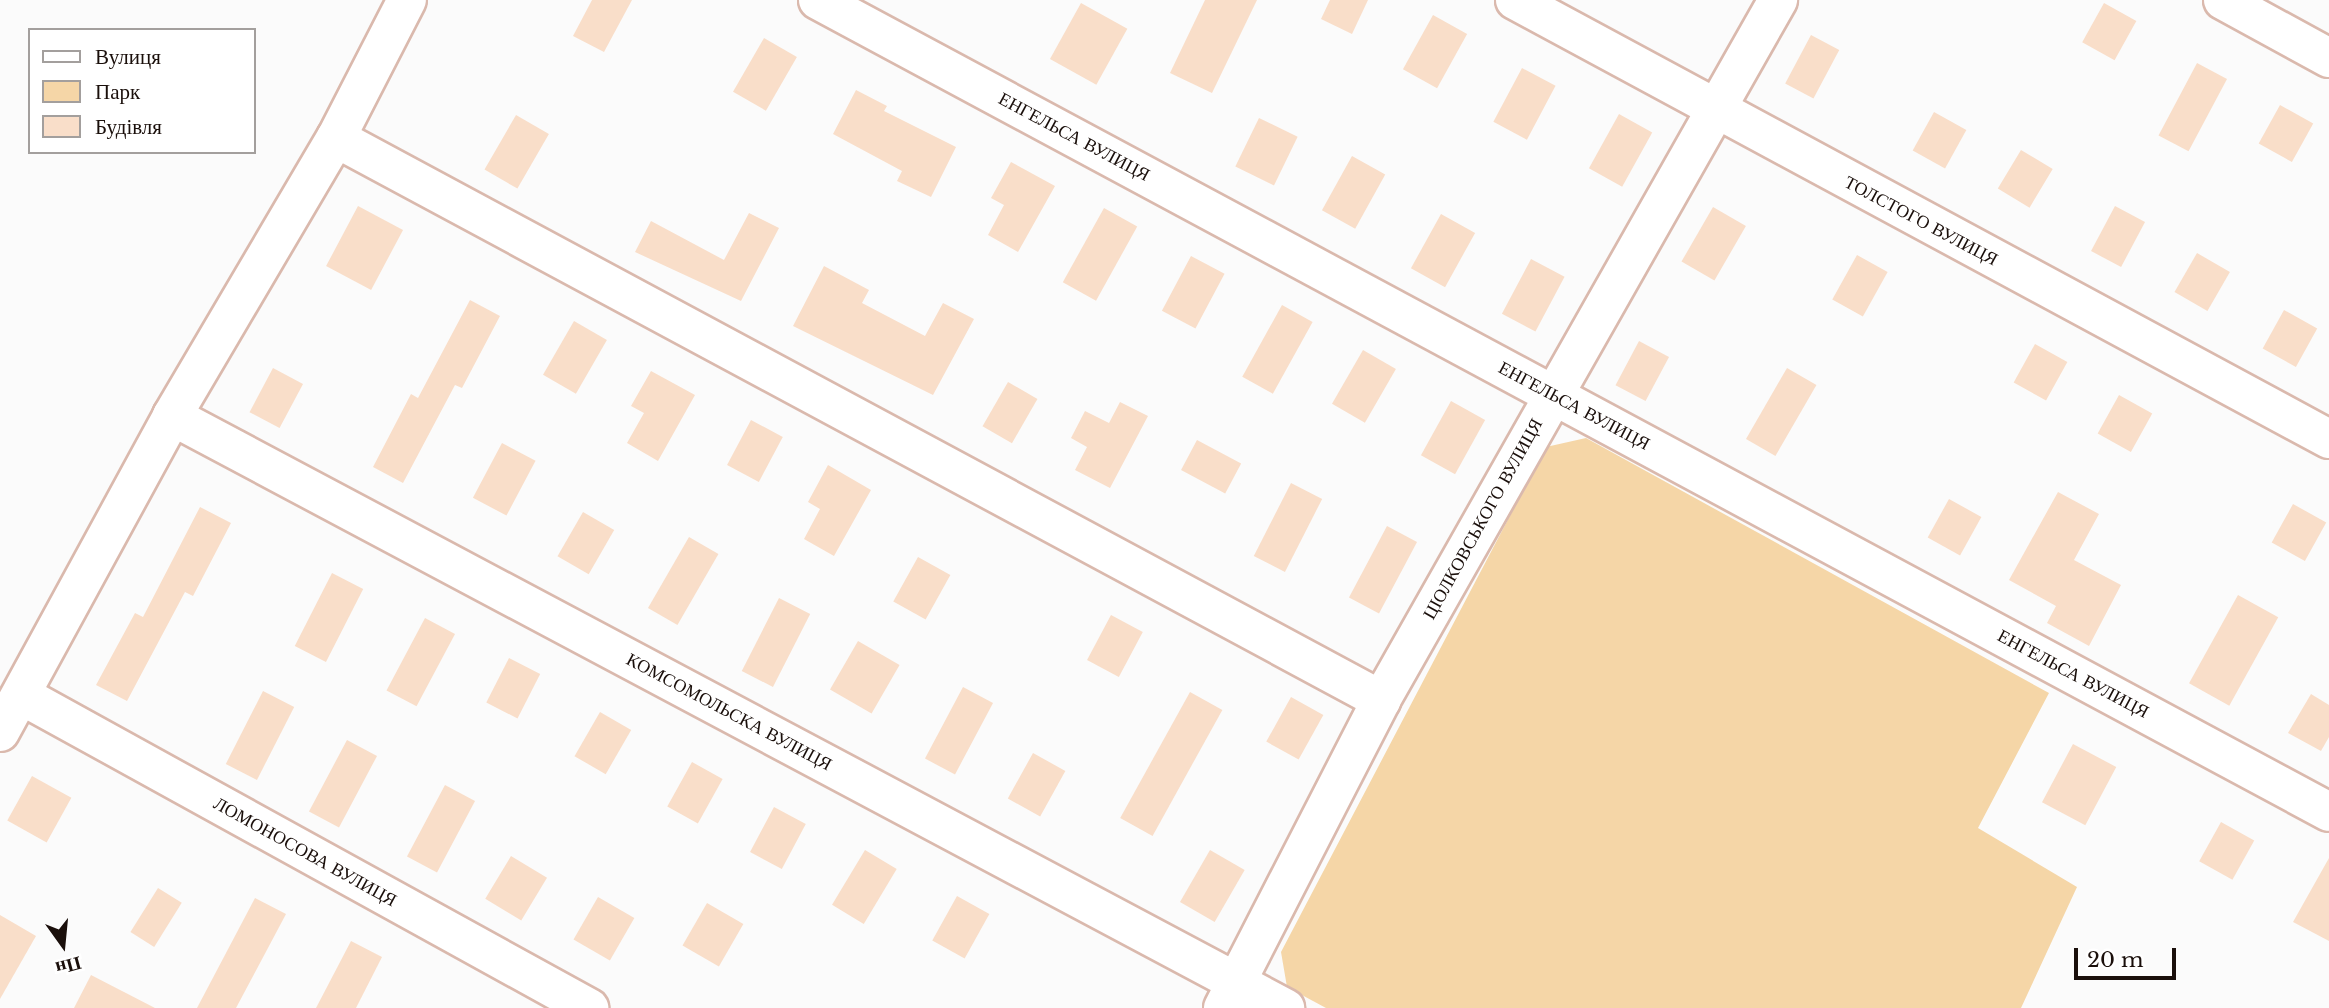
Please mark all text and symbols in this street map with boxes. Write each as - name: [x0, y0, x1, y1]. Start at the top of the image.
- legend: [28, 28, 256, 154]
- text: Вулиця: [95, 44, 161, 70]
- text: Парк: [95, 79, 140, 105]
- street label: ЕНГЕЛЬСА ВУЛИЦЯ: [995, 88, 1153, 186]
- text: Будівля: [95, 114, 162, 140]
- street label: ТОЛСТОГО ВУЛИЦЯ: [1841, 171, 2001, 271]
- street label: ЕНГЕЛЬСА ВУЛИЦЯ: [1495, 357, 1653, 455]
- street label: ЦІОЛКОВСЬКОГО ВУЛИЦЯ: [1419, 415, 1547, 623]
- street label: ЕНГЕЛЬСА ВУЛИЦЯ: [1994, 625, 2152, 723]
- street label: КОМСОМОЛЬСКА ВУЛИЦЯ: [623, 649, 835, 775]
- street label: ЛОМОНОСОВА ВУЛИЦЯ: [210, 793, 400, 911]
- north arrow: [28, 910, 98, 980]
- scale bar: [2077, 934, 2178, 978]
- text: 20 m: [2087, 947, 2144, 973]
- text: Пн: [53, 951, 84, 980]

